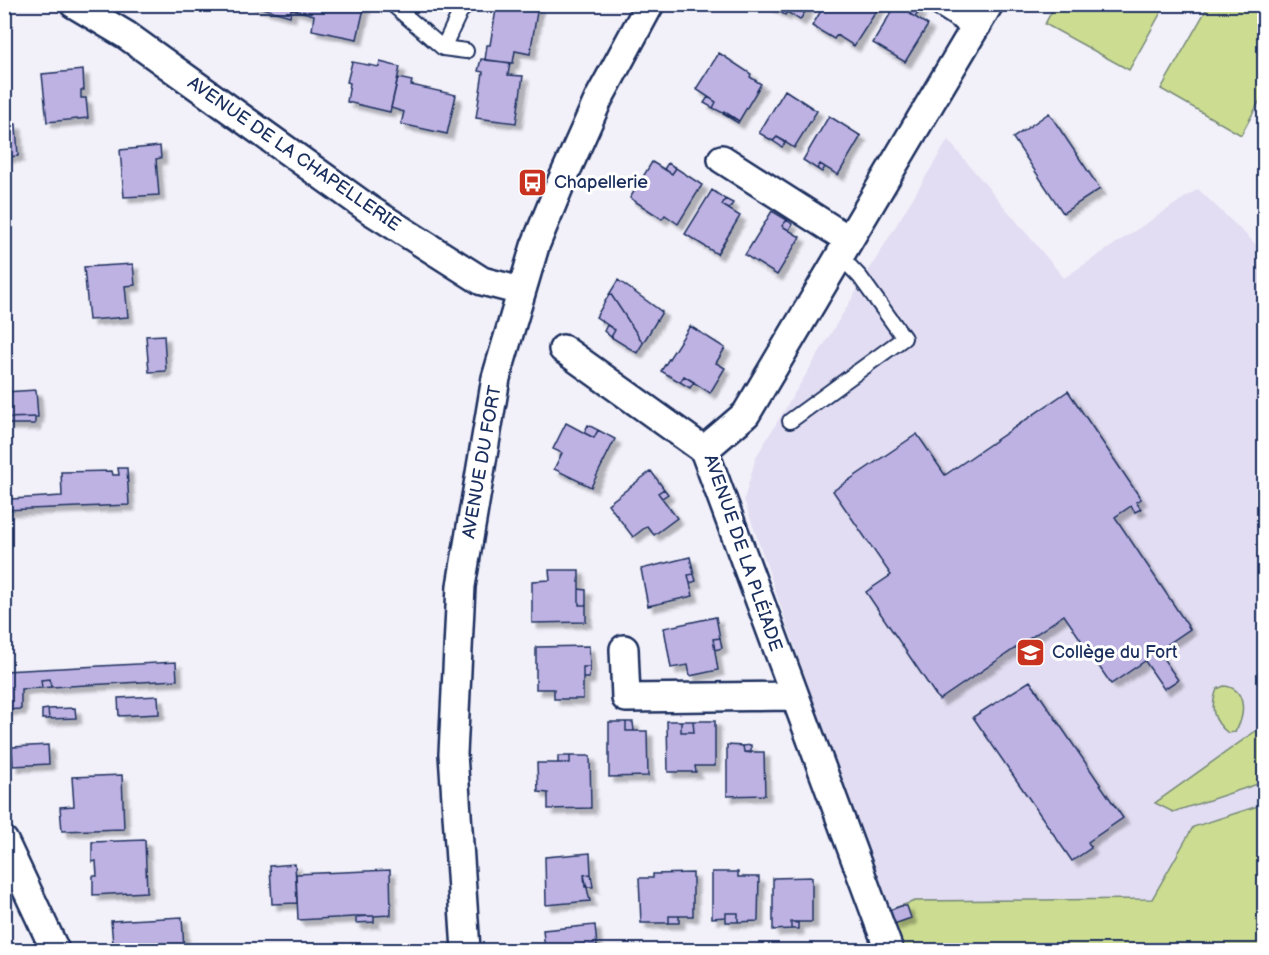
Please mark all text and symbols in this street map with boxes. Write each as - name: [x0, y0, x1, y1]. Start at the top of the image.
- street label: AVENUE DE LA CHAPELLERIE: [184, 72, 405, 236]
- bus stop icon: Chapellerie: [517, 166, 549, 198]
- place label: Chapellerie: [554, 172, 648, 193]
- street label: AVENUE DU FORT: [458, 384, 506, 540]
- street label: AVENUE DE LA PLÉIADE: [699, 451, 789, 654]
- school or university icon: Collège du Fort: [1015, 636, 1047, 668]
- place label: Collège du Fort: [1052, 642, 1178, 663]

